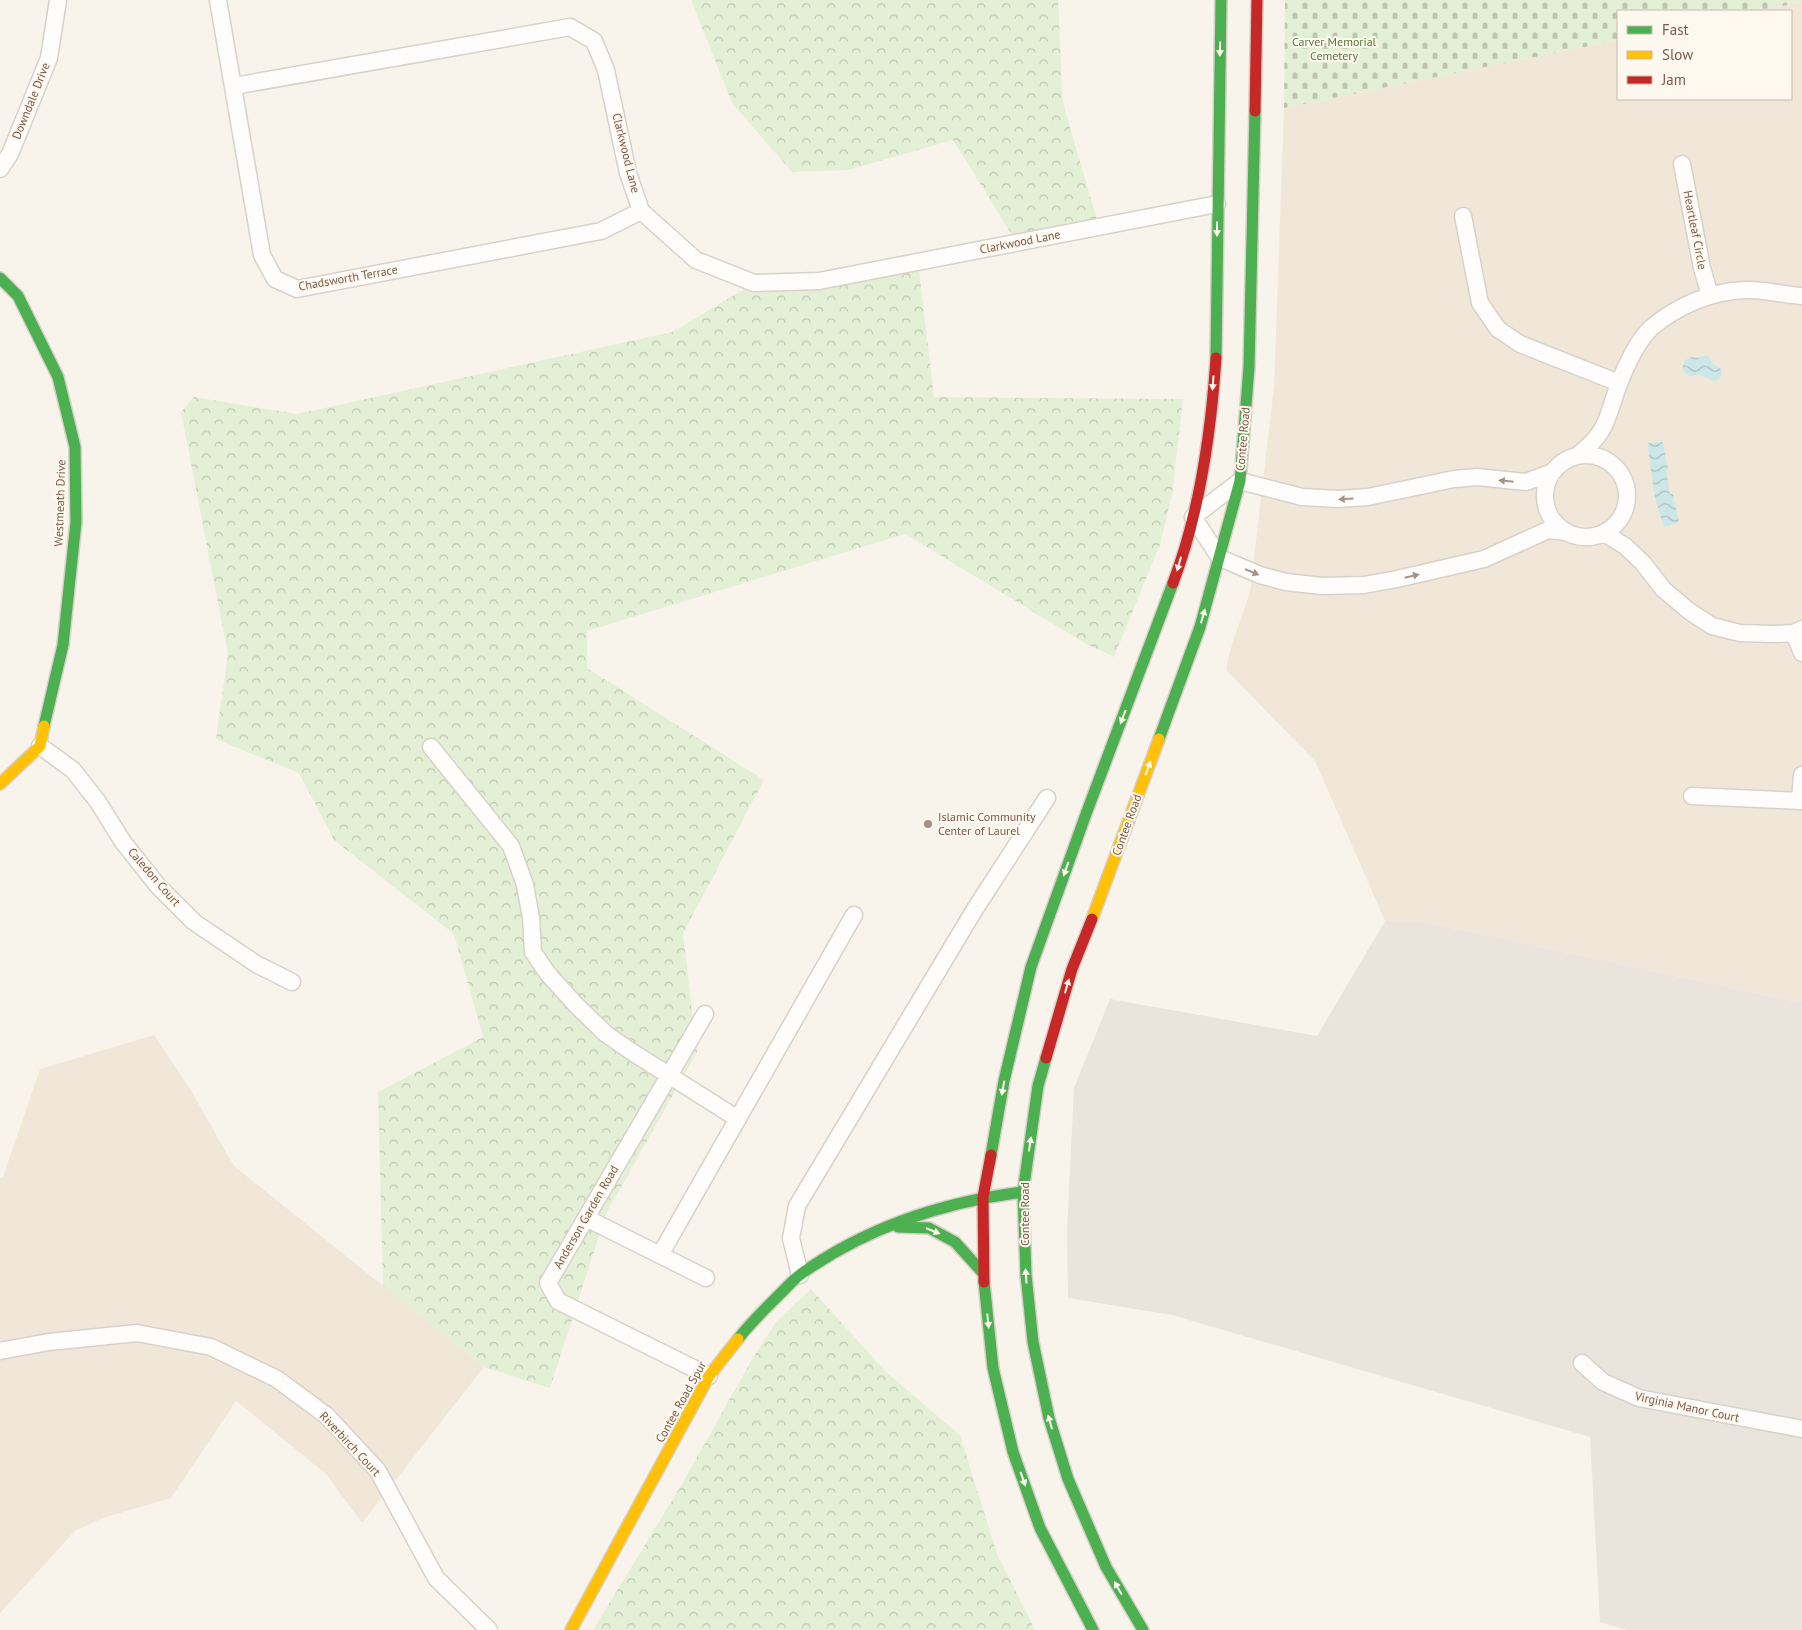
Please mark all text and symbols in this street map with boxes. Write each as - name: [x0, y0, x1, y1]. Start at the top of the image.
- legend: [1617, 10, 1792, 100]
- text: Fast: [1662, 20, 1689, 39]
- park label: Carver Memorial Cemetery: [1292, 34, 1377, 63]
- one-way arrow: [1216, 41, 1224, 57]
- text: Slow: [1662, 45, 1693, 64]
- street label: Downdale Drive: [8, 60, 53, 141]
- text: Jam: [1661, 70, 1686, 89]
- street label: Clarkwood Lane: [609, 111, 644, 194]
- street label: Heartleaf Circle: [1680, 189, 1711, 271]
- one-way arrow: [1213, 221, 1221, 237]
- street label: Clarkwood Lane: [978, 226, 1062, 257]
- street label: Chadsworth Terrace: [297, 261, 399, 294]
- one-way arrow: [1209, 376, 1217, 392]
- street label: Contee Road: [1232, 406, 1253, 472]
- street label: Westmeath Drive: [50, 459, 69, 547]
- one-way arrow: [1498, 477, 1514, 485]
- one-way arrow: [1337, 495, 1353, 503]
- one-way arrow: [1175, 556, 1183, 572]
- one-way arrow: [1245, 568, 1259, 576]
- one-way arrow: [1404, 572, 1419, 580]
- one-way arrow: [1200, 608, 1208, 623]
- one-way arrow: [1119, 709, 1126, 724]
- one-way arrow: [1145, 761, 1152, 776]
- street label: Contee Road: [1109, 792, 1145, 857]
- place label: Islamic Community Center of Laurel: [938, 809, 1036, 838]
- marker: Islamic Community Center of Laurel: [922, 818, 934, 830]
- street label: Caledon Court: [125, 844, 184, 909]
- one-way arrow: [1062, 862, 1070, 877]
- one-way arrow: [1064, 979, 1072, 994]
- one-way arrow: [999, 1080, 1007, 1095]
- one-way arrow: [1026, 1136, 1034, 1152]
- street label: Anderson Garden Road: [550, 1163, 621, 1271]
- street label: Contee Road: [1017, 1182, 1032, 1246]
- one-way arrow: [926, 1228, 940, 1236]
- one-way arrow: [1022, 1268, 1030, 1284]
- one-way arrow: [984, 1313, 992, 1329]
- street label: Contee Road Spur: [652, 1358, 709, 1445]
- street label: Virginia Manor Court: [1633, 1388, 1741, 1425]
- street label: Riverbirch Court: [317, 1408, 384, 1479]
- one-way arrow: [1046, 1414, 1054, 1429]
- one-way arrow: [1020, 1472, 1027, 1487]
- one-way arrow: [1114, 1581, 1123, 1594]

